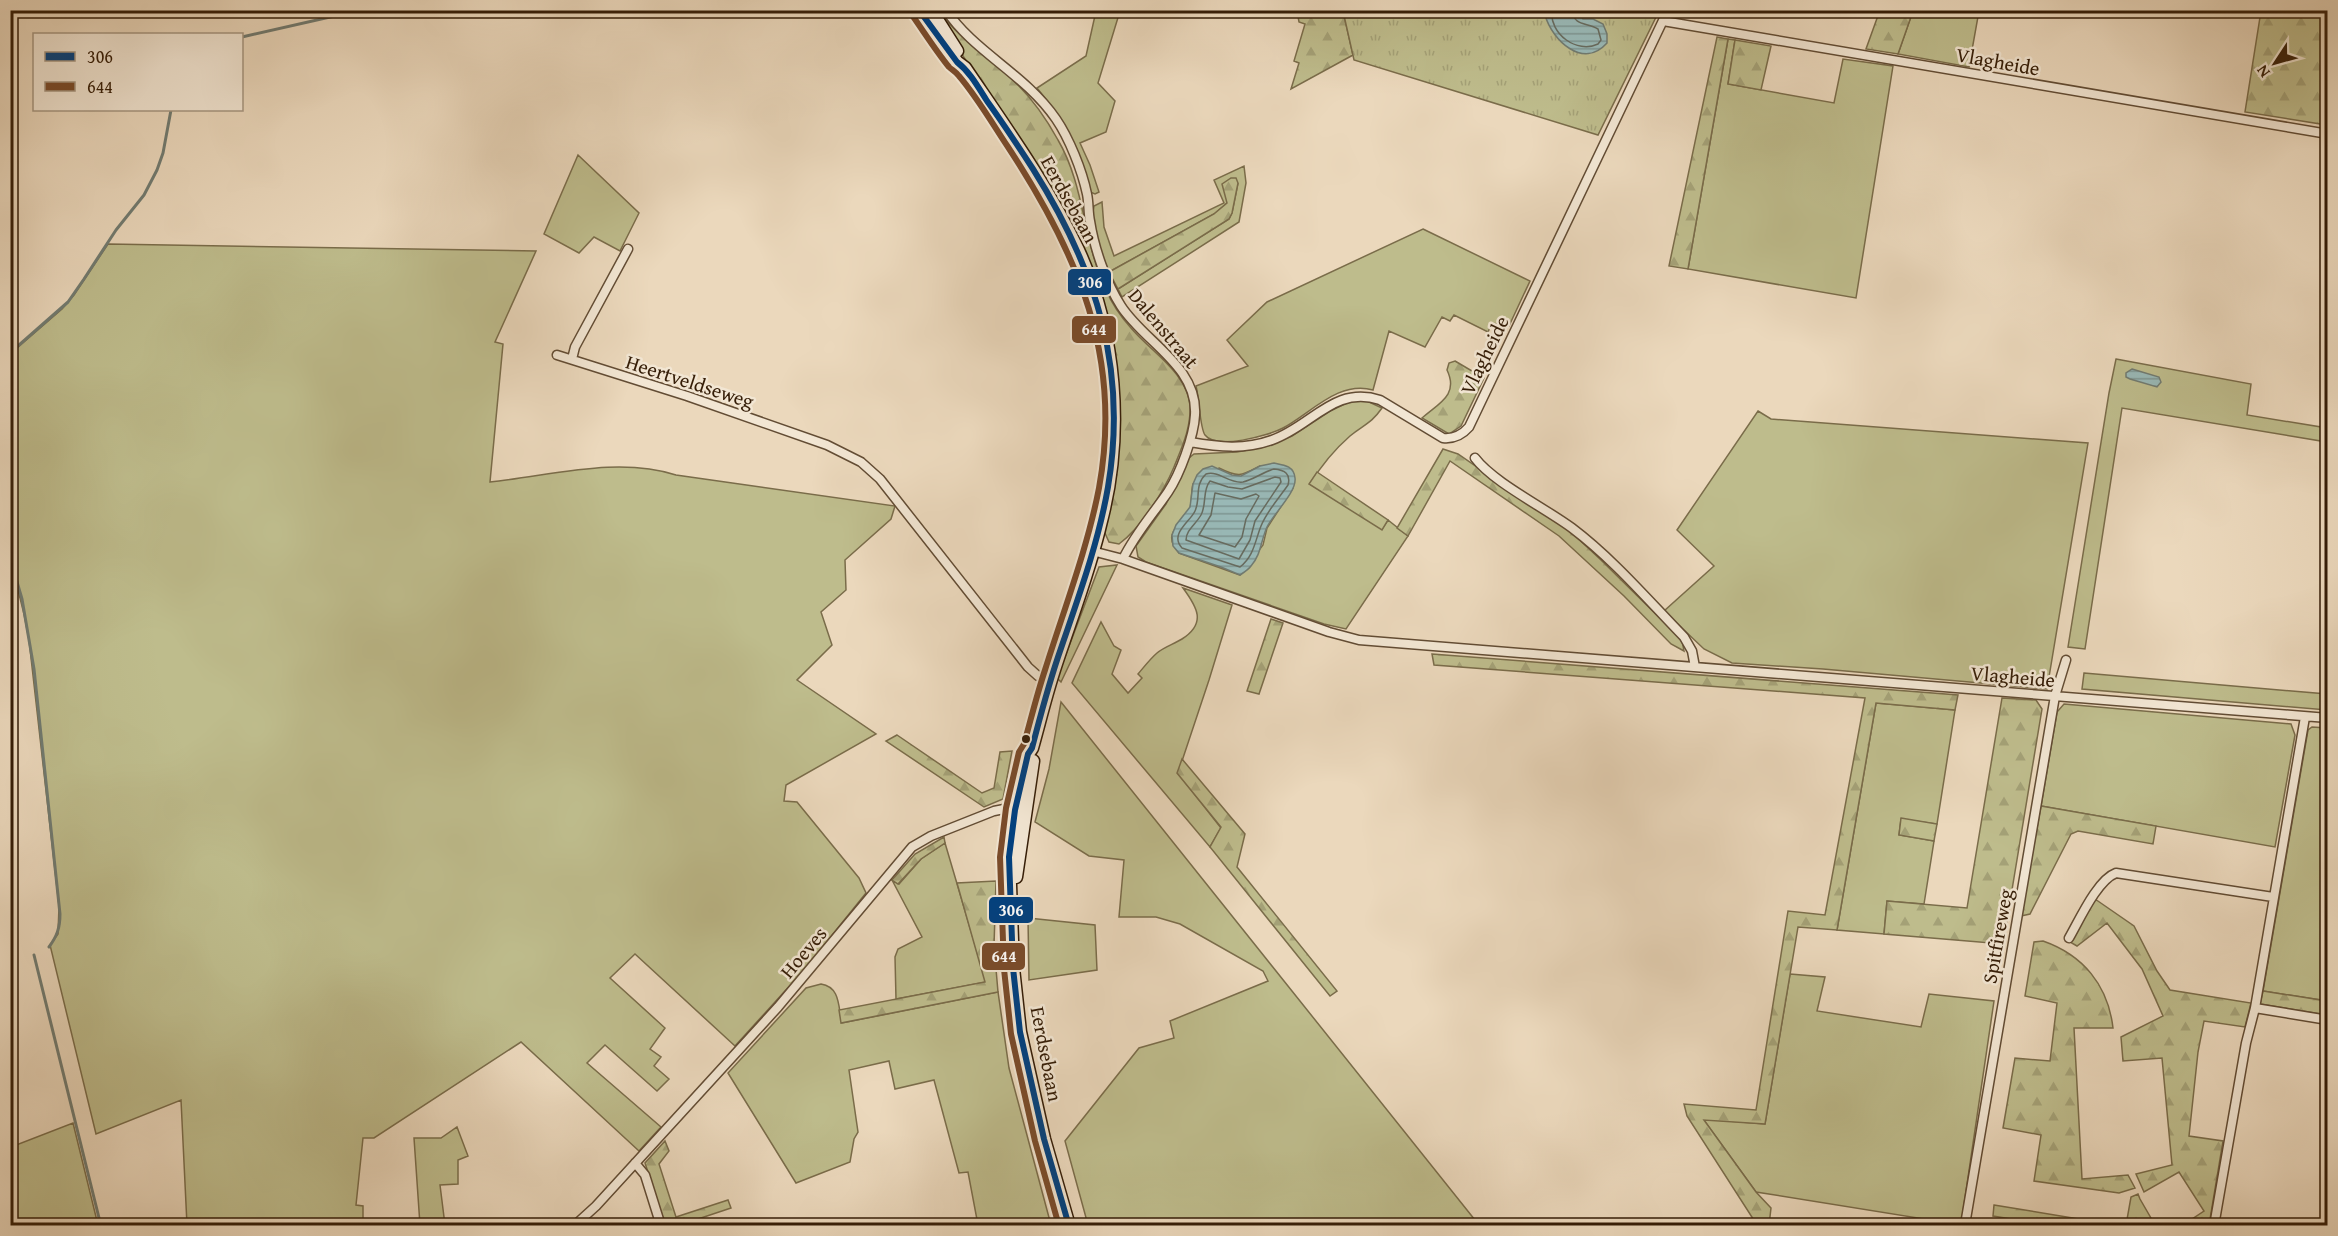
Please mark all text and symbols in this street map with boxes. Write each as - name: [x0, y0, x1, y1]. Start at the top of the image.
- legend: [33, 33, 243, 111]
- north arrow: [2245, 33, 2305, 93]
- street label: Vlagheide: [1954, 39, 2042, 83]
- text: 306: [87, 43, 113, 70]
- text: N: [2250, 60, 2276, 83]
- text: 644: [87, 73, 113, 100]
- street label: Eerdsebaan: [1034, 150, 1106, 248]
- line badge: 306: [1067, 268, 1112, 296]
- text: 306: [1078, 270, 1102, 294]
- street label: Dalenstraat: [1122, 282, 1206, 374]
- street label: Vlagheide: [1452, 311, 1516, 399]
- line badge: 644: [1071, 315, 1117, 344]
- text: 644: [1082, 317, 1106, 341]
- street label: Heertveldseweg: [622, 347, 758, 415]
- street label: Vlagheide: [1970, 658, 2056, 694]
- unlabelled marker: [1020, 733, 1032, 745]
- street label: Spitfireweg: [1974, 886, 2020, 986]
- line badge: 306: [988, 896, 1034, 924]
- text: 306: [999, 898, 1023, 922]
- street label: Hoeves: [773, 920, 833, 984]
- line badge: 644: [981, 942, 1026, 971]
- text: 644: [992, 944, 1016, 968]
- street label: Eerdsebaan: [1024, 1004, 1070, 1104]

